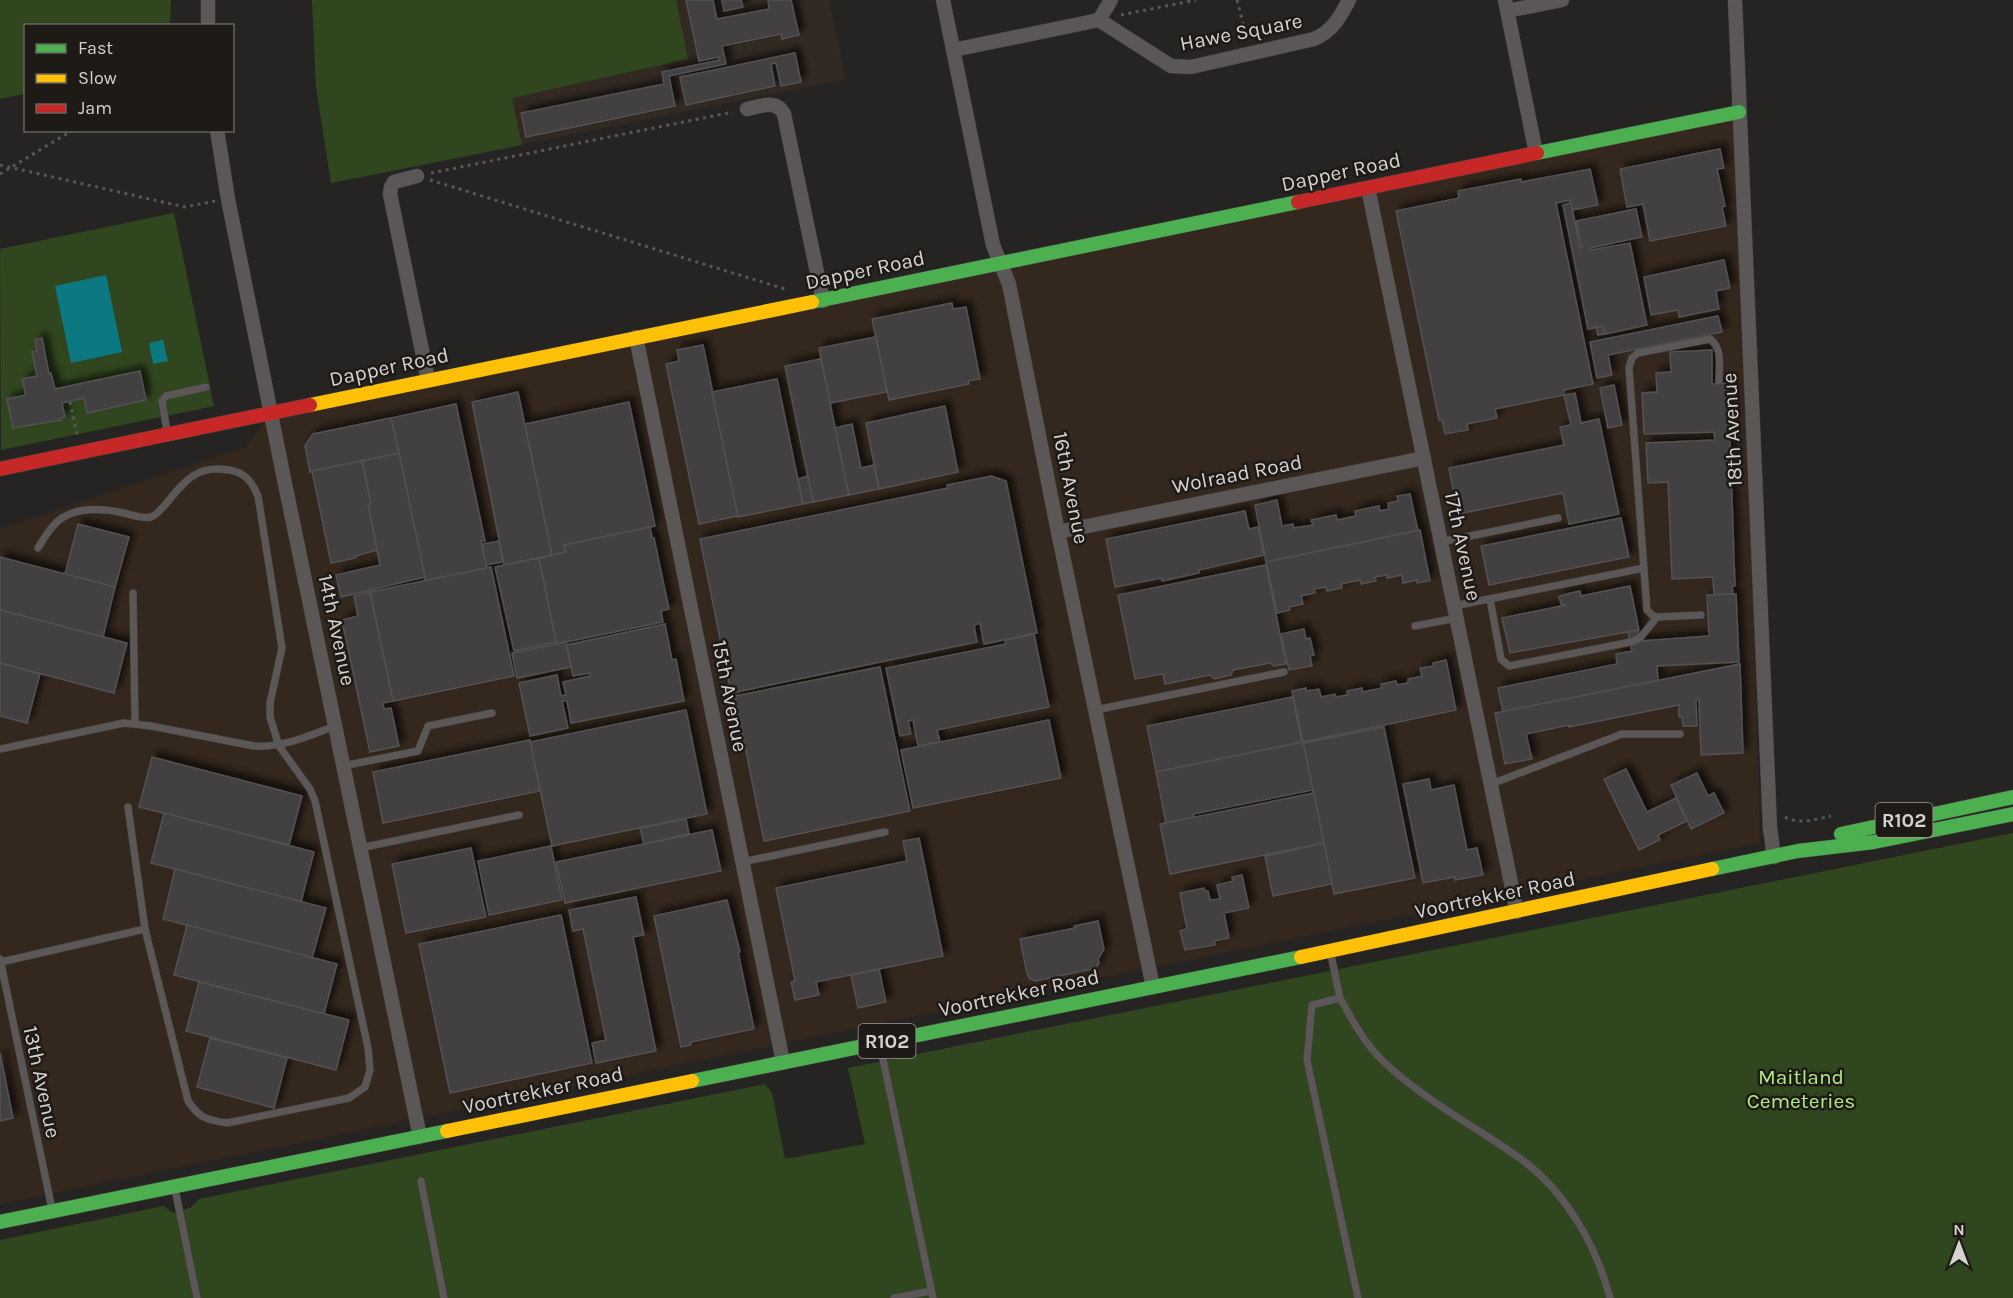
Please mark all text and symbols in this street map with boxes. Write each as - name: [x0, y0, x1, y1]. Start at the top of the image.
- street label: Hawe Square: [1178, 8, 1304, 56]
- legend: [24, 24, 234, 132]
- text: Fast: [78, 37, 113, 59]
- text: Slow: [78, 67, 117, 89]
- text: Jam: [78, 97, 112, 119]
- street label: Dapper Road: [1279, 148, 1403, 196]
- street label: Dapper Road: [803, 246, 927, 294]
- street label: Dapper Road: [327, 343, 451, 391]
- street label: 18th Avenue: [1717, 372, 1747, 488]
- street label: 16th Avenue: [1048, 430, 1094, 546]
- street label: Wolraad Road: [1170, 450, 1304, 498]
- street label: 17th Avenue: [1440, 489, 1486, 603]
- street label: 14th Avenue: [313, 572, 361, 688]
- street label: 15th Avenue: [707, 638, 753, 754]
- road number: R102: [1876, 803, 1932, 837]
- street label: Voortrekker Road: [1413, 866, 1577, 924]
- street label: Voortrekker Road: [937, 964, 1101, 1022]
- street label: 13th Avenue: [18, 1024, 66, 1140]
- road number: R102: [858, 1024, 916, 1058]
- street label: Voortrekker Road: [461, 1061, 625, 1119]
- park label: Maitland Cemeteries: [1747, 1065, 1855, 1113]
- north arrow: [1929, 1214, 1989, 1274]
- text: N: [1953, 1220, 1965, 1239]

